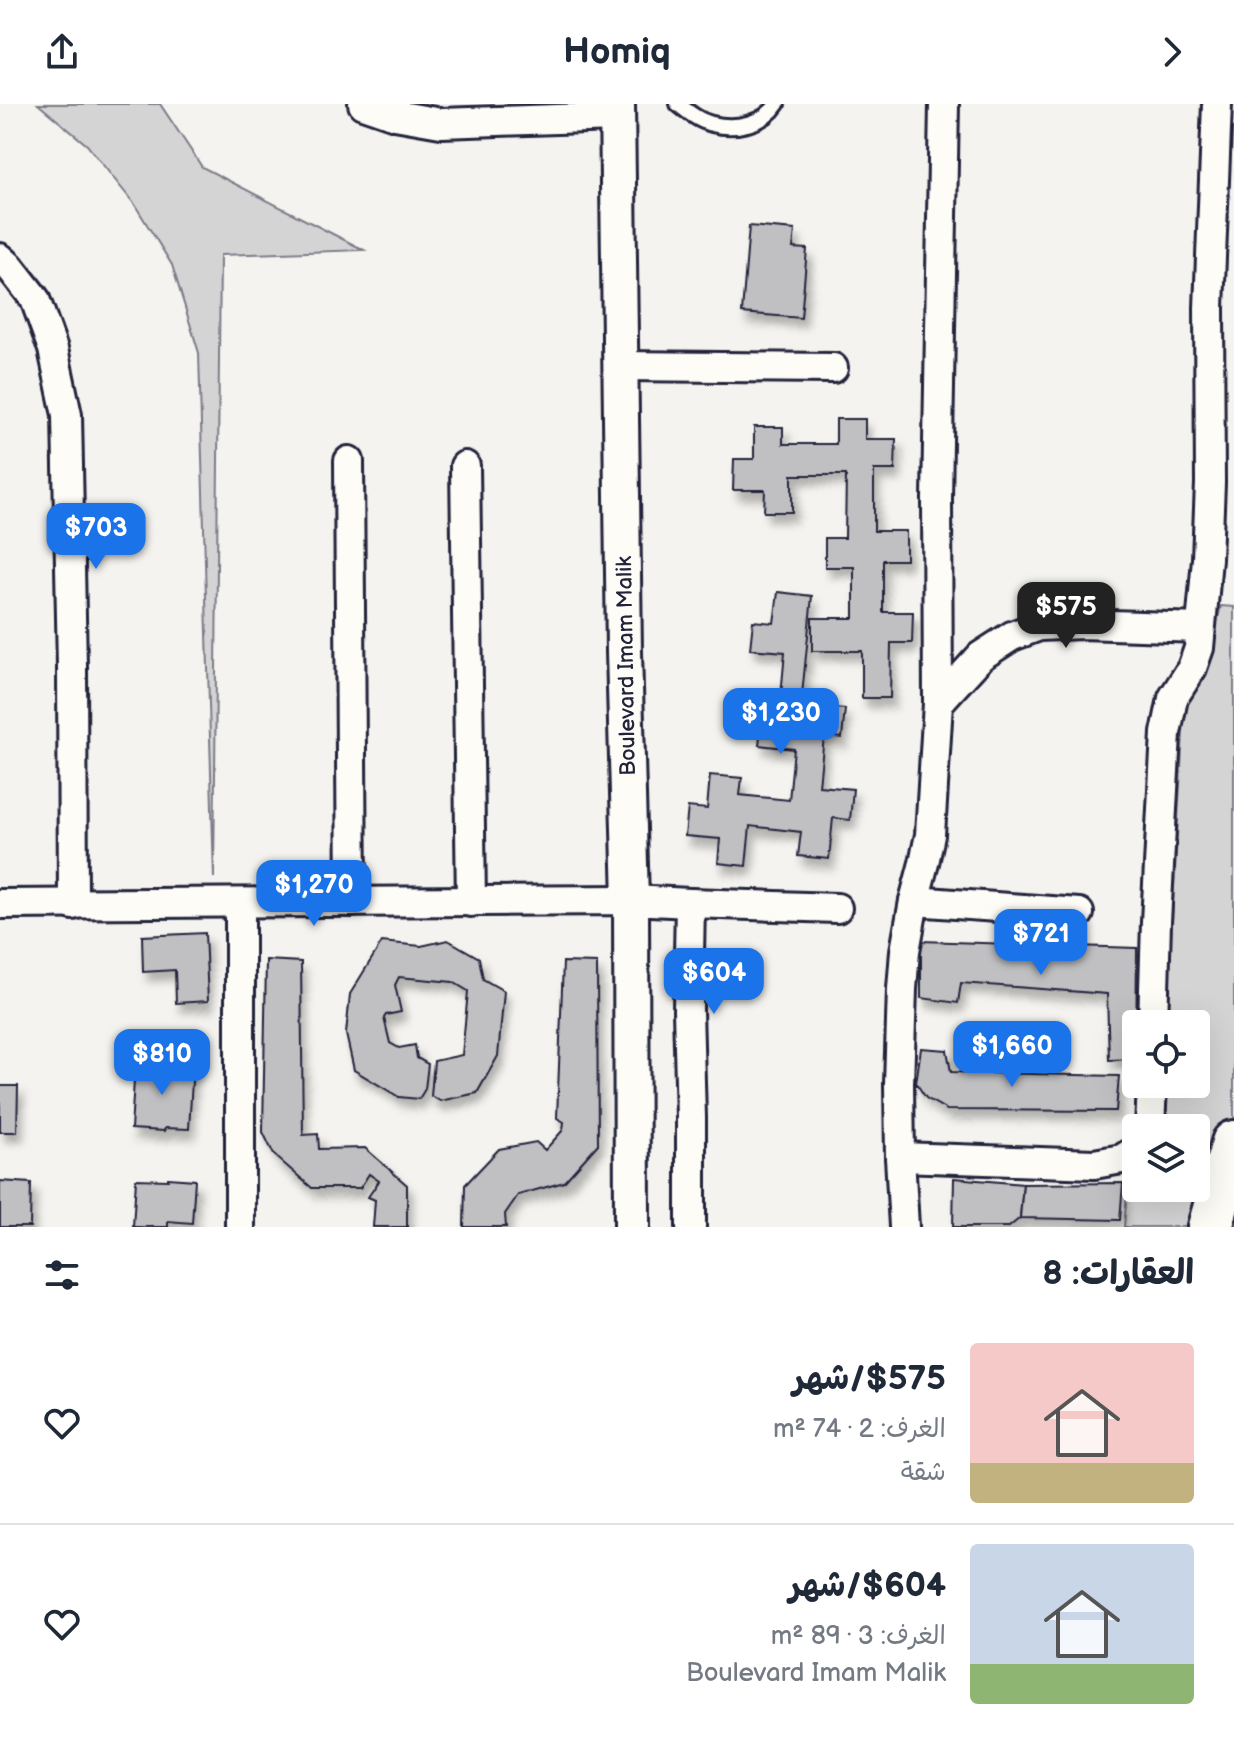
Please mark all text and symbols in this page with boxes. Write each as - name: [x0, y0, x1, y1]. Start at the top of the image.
- icon: share: [40, 30, 84, 74]
- icon: forward: [1150, 30, 1194, 74]
- text: Homiq: [563, 31, 671, 74]
- pin: $703: [49, 503, 143, 571]
- text: $703: [65, 513, 127, 544]
- street label: Boulevard Imam Malik: [611, 556, 642, 776]
- pin: $575: [1019, 582, 1113, 650]
- text: $575: [1035, 592, 1097, 623]
- pin: $1,230: [716, 688, 846, 756]
- text: $1,230: [741, 698, 821, 729]
- pin: $1,270: [249, 860, 379, 928]
- text: $1,270: [274, 870, 354, 901]
- pin: $721: [994, 909, 1088, 977]
- text: $721: [1012, 919, 1070, 950]
- pin: $604: [667, 948, 761, 1016]
- text: $604: [682, 958, 746, 989]
- map controls: [1122, 1010, 1210, 1202]
- button: locate: [1122, 1010, 1210, 1098]
- pin: $1,660: [947, 1021, 1077, 1089]
- pin: $810: [115, 1029, 209, 1097]
- text: $1,660: [971, 1031, 1053, 1062]
- text: $810: [132, 1039, 192, 1070]
- button: layers: [1122, 1114, 1210, 1202]
- icon: filters: [40, 1253, 84, 1297]
- text: العقارات: 8: [1042, 1253, 1194, 1294]
- text: $575/شهر: [793, 1358, 946, 1399]
- icon: home: [1034, 1375, 1130, 1471]
- icon: heart: [40, 1401, 84, 1445]
- text: الغرف: 2 · 74 m²: [773, 1414, 946, 1445]
- text: شقة: [901, 1457, 946, 1488]
- text: $604/شهر: [789, 1565, 946, 1606]
- icon: home: [1034, 1576, 1130, 1672]
- icon: heart: [40, 1602, 84, 1646]
- text: الغرف: 3 · 89 m²: [771, 1621, 946, 1652]
- text: Boulevard Imam Malik: [686, 1658, 946, 1689]

